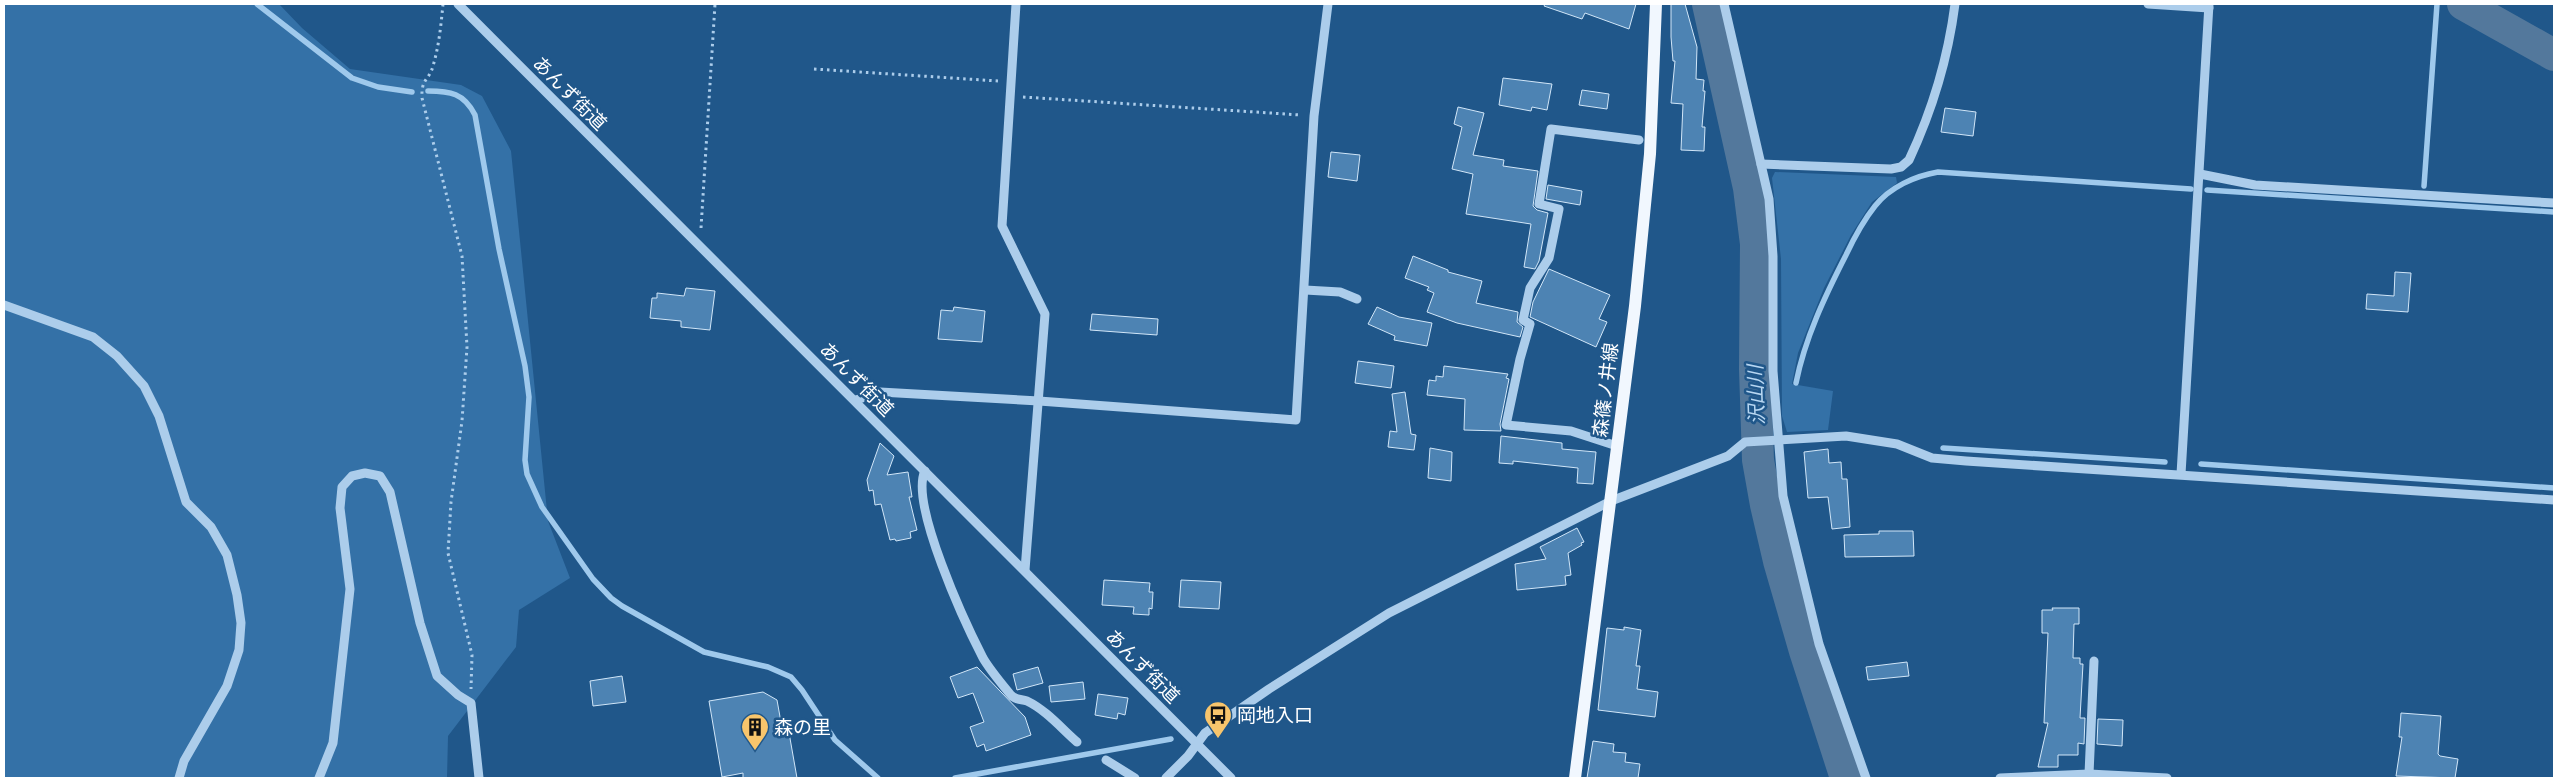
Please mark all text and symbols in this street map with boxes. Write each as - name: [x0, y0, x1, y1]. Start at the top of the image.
- street label: あんず街道: [528, 52, 611, 135]
- street label: あんず街道: [815, 338, 898, 421]
- street label: 森篠ノ井線: [1588, 342, 1623, 439]
- water label: 沢山川: [1743, 363, 1769, 425]
- street label: あんず街道: [1101, 625, 1184, 708]
- bus stop icon: 岡地入口: [1203, 700, 1233, 739]
- place label: 岡地入口: [1237, 704, 1313, 727]
- building icon: 森の里: [740, 712, 770, 751]
- place label: 森の里: [774, 716, 831, 739]

